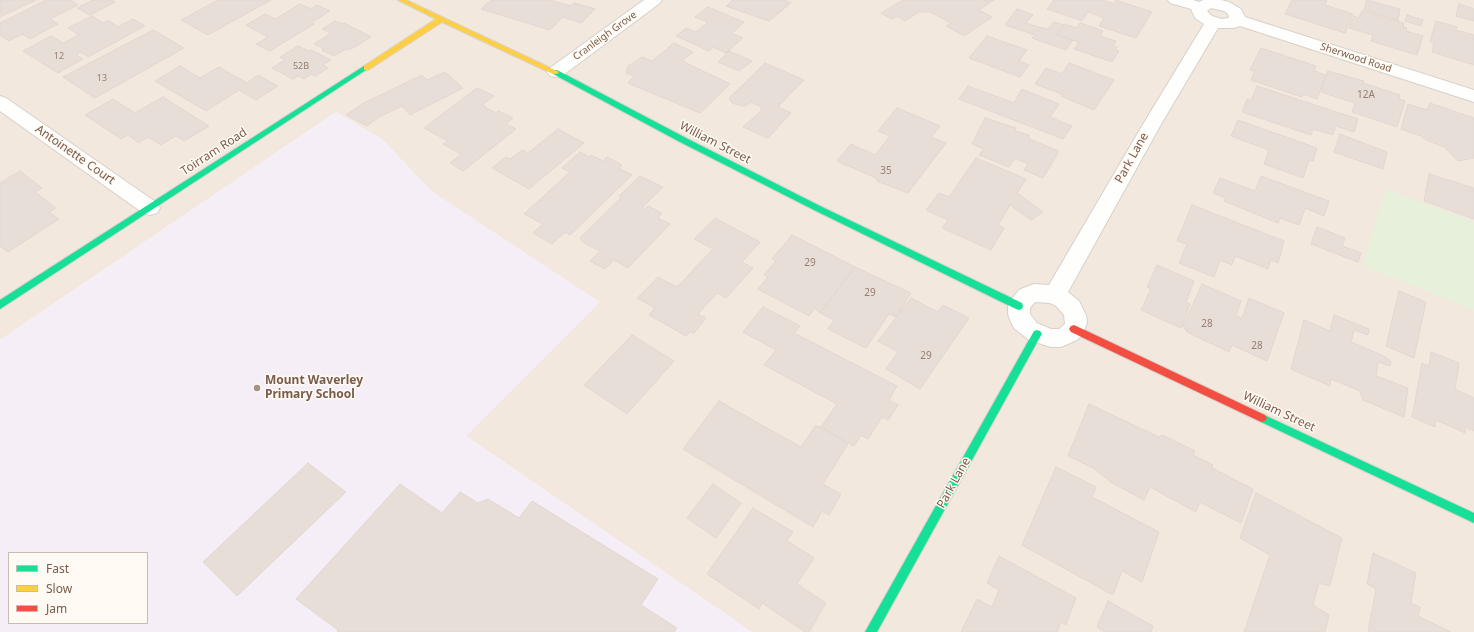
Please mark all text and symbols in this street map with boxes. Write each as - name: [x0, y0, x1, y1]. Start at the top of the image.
- street label: Cranleigh Grove: [571, 9, 639, 63]
- street label: Sherwood Road: [1319, 41, 1393, 75]
- house number: 12: [54, 51, 64, 61]
- house number: 52B: [293, 61, 309, 71]
- house number: 13: [97, 73, 107, 83]
- house number: 12A: [1357, 89, 1375, 101]
- street label: William Street: [677, 119, 753, 167]
- street label: Antoinette Court: [32, 122, 118, 188]
- street label: Toirram Road: [178, 125, 250, 179]
- street label: Park Lane: [1112, 130, 1152, 186]
- house number: 35: [880, 165, 892, 177]
- house number: 29: [804, 257, 816, 269]
- house number: 29: [864, 287, 876, 299]
- house number: 28: [1201, 318, 1213, 330]
- house number: 28: [1251, 340, 1263, 352]
- house number: 29: [920, 350, 932, 362]
- place label: Mount Waverley Primary School: [265, 374, 363, 402]
- marker: Mount Waverley Primary School: [252, 383, 262, 393]
- street label: William Street: [1241, 389, 1317, 435]
- street label: Park Lane: [934, 455, 974, 511]
- legend: [8, 552, 148, 624]
- text: Fast: [46, 560, 69, 577]
- text: Slow: [46, 580, 72, 597]
- text: Jam: [46, 600, 67, 617]

